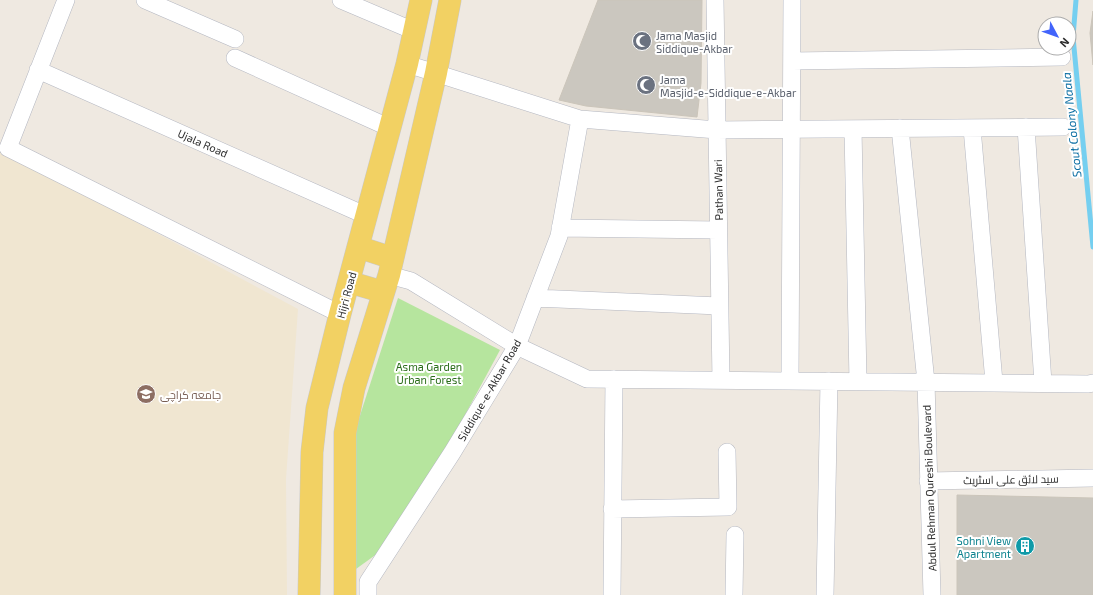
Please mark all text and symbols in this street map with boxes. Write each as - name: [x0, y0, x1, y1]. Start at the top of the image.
- north arrow: [1037, 16, 1077, 56]
- place label: Jama Masjid Siddique-Akbar: [656, 29, 733, 55]
- mosque icon: Jama Masjid Siddique-Akbar: [631, 30, 653, 52]
- text: N: [1057, 36, 1072, 50]
- water label: Scout Colony Naala: [1059, 72, 1084, 178]
- place label: Jama Masjid-e-Siddique-e-Akbar: [660, 73, 797, 100]
- mosque icon: Jama Masjid-e-Siddique-e-Akbar: [635, 74, 657, 96]
- street label: Ujala Road: [176, 126, 230, 161]
- street label: Pathan Wari: [711, 159, 725, 221]
- street label: Hijri Road: [334, 270, 359, 320]
- street label: Siddique-e-Akbar Road: [455, 337, 523, 443]
- park label: Asma Garden Urban Forest: [396, 360, 462, 386]
- school or university icon: جامعہ کراچی: [135, 383, 157, 405]
- place label: جامعہ کراچی: [160, 388, 221, 402]
- street label: Abdul Rehman Qureshi Boulevard: [920, 405, 939, 571]
- street label: سید لائق علی اسٹریٹ: [963, 472, 1059, 487]
- place label: Sohni View Apartment: [956, 534, 1011, 560]
- building icon: Sohni View Apartment: [1014, 535, 1036, 557]

